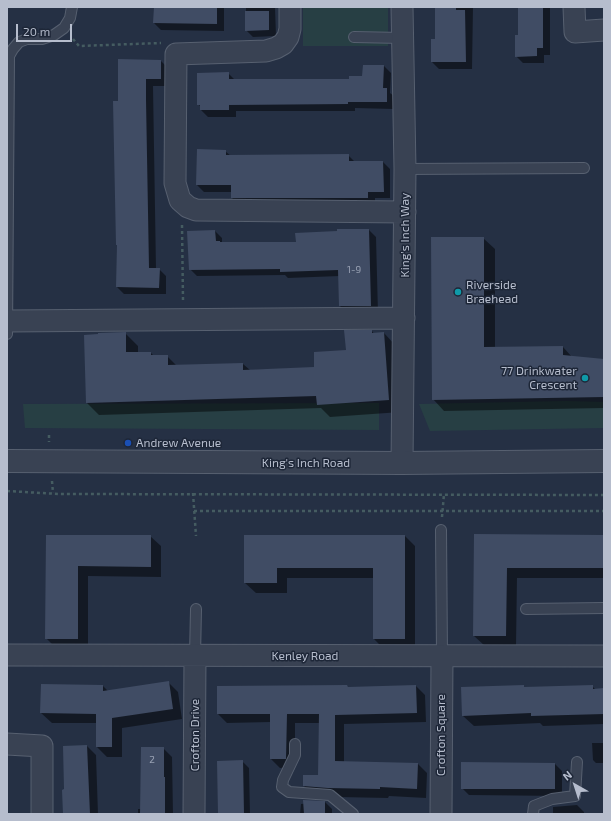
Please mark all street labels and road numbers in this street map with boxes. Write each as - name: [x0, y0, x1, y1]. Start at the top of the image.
- street label: King's Inch Way: [398, 193, 412, 277]
- street label: King's Inch Road: [262, 456, 350, 470]
- street label: Kenley Road: [272, 649, 338, 663]
- street label: Crofton Square: [434, 694, 448, 776]
- street label: Crofton Drive: [188, 699, 202, 771]

